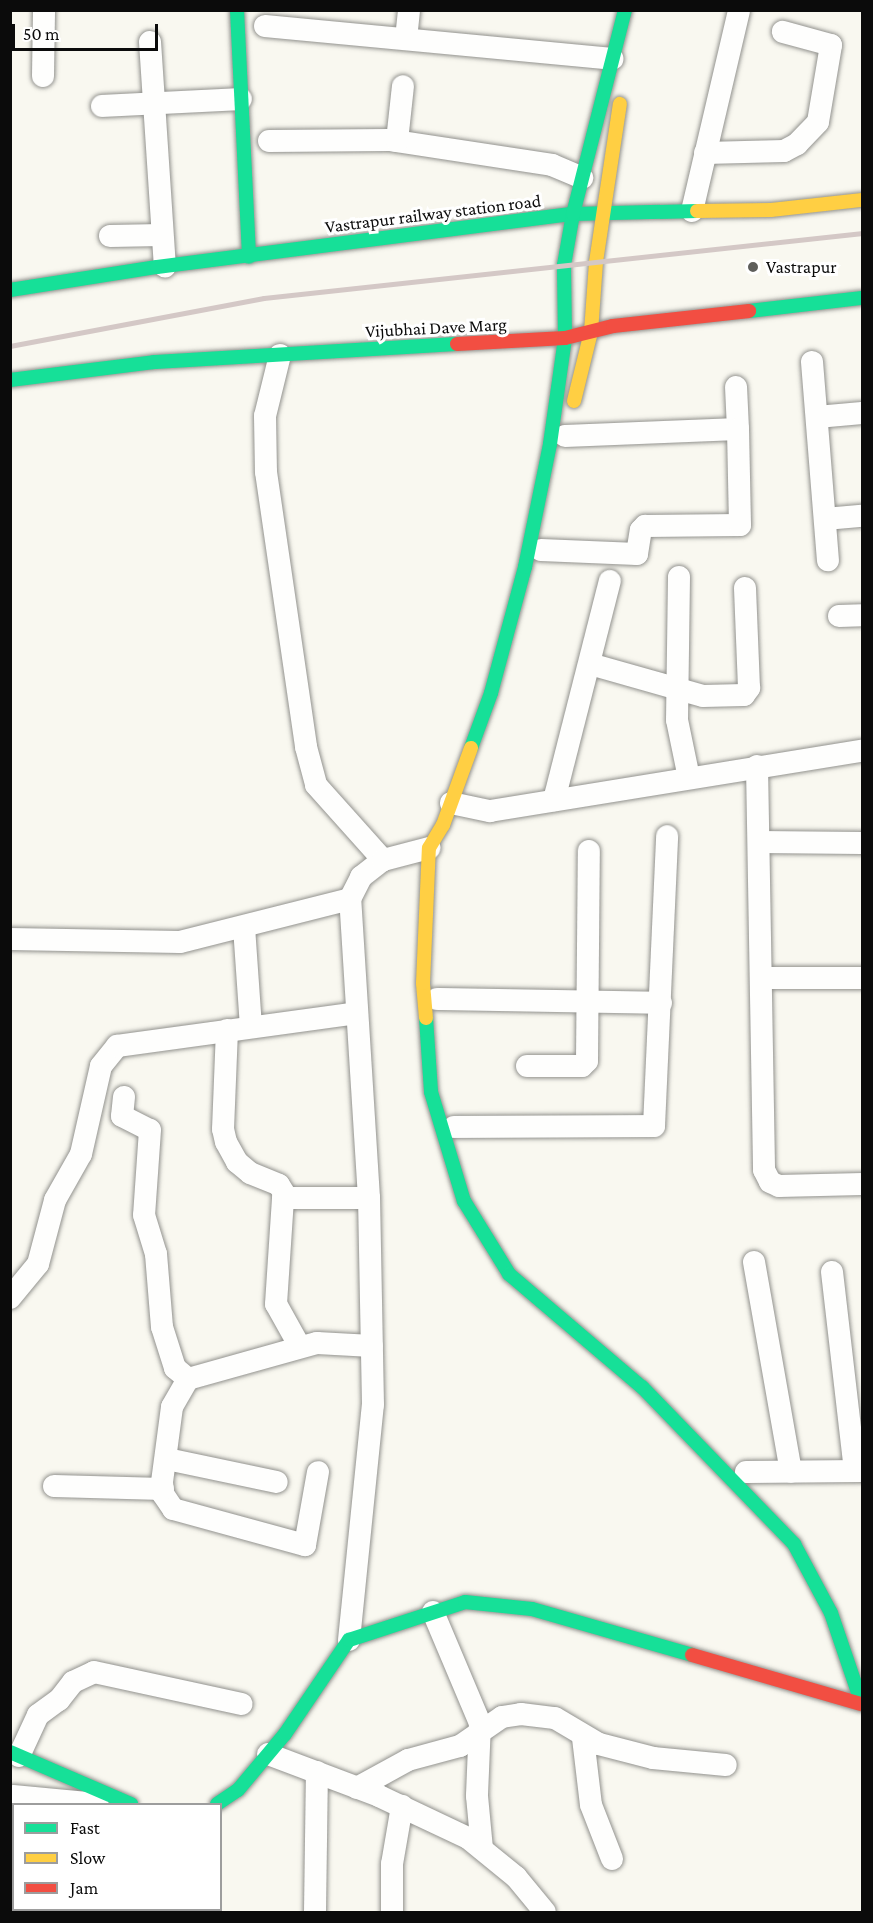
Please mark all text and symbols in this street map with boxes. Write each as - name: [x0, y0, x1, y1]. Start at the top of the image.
- scale bar: [15, 12, 160, 50]
- text: 50 m: [23, 24, 60, 44]
- street label: Vastrapur railway station road: [324, 190, 542, 238]
- place label: Vastrapur: [766, 256, 837, 278]
- marker: Vastrapur: [744, 258, 762, 276]
- street label: Vijubhai Dave Marg: [365, 314, 507, 342]
- legend: [12, 1803, 222, 1911]
- text: Fast: [70, 1818, 100, 1838]
- text: Slow: [70, 1848, 105, 1868]
- text: Jam: [70, 1878, 98, 1898]

